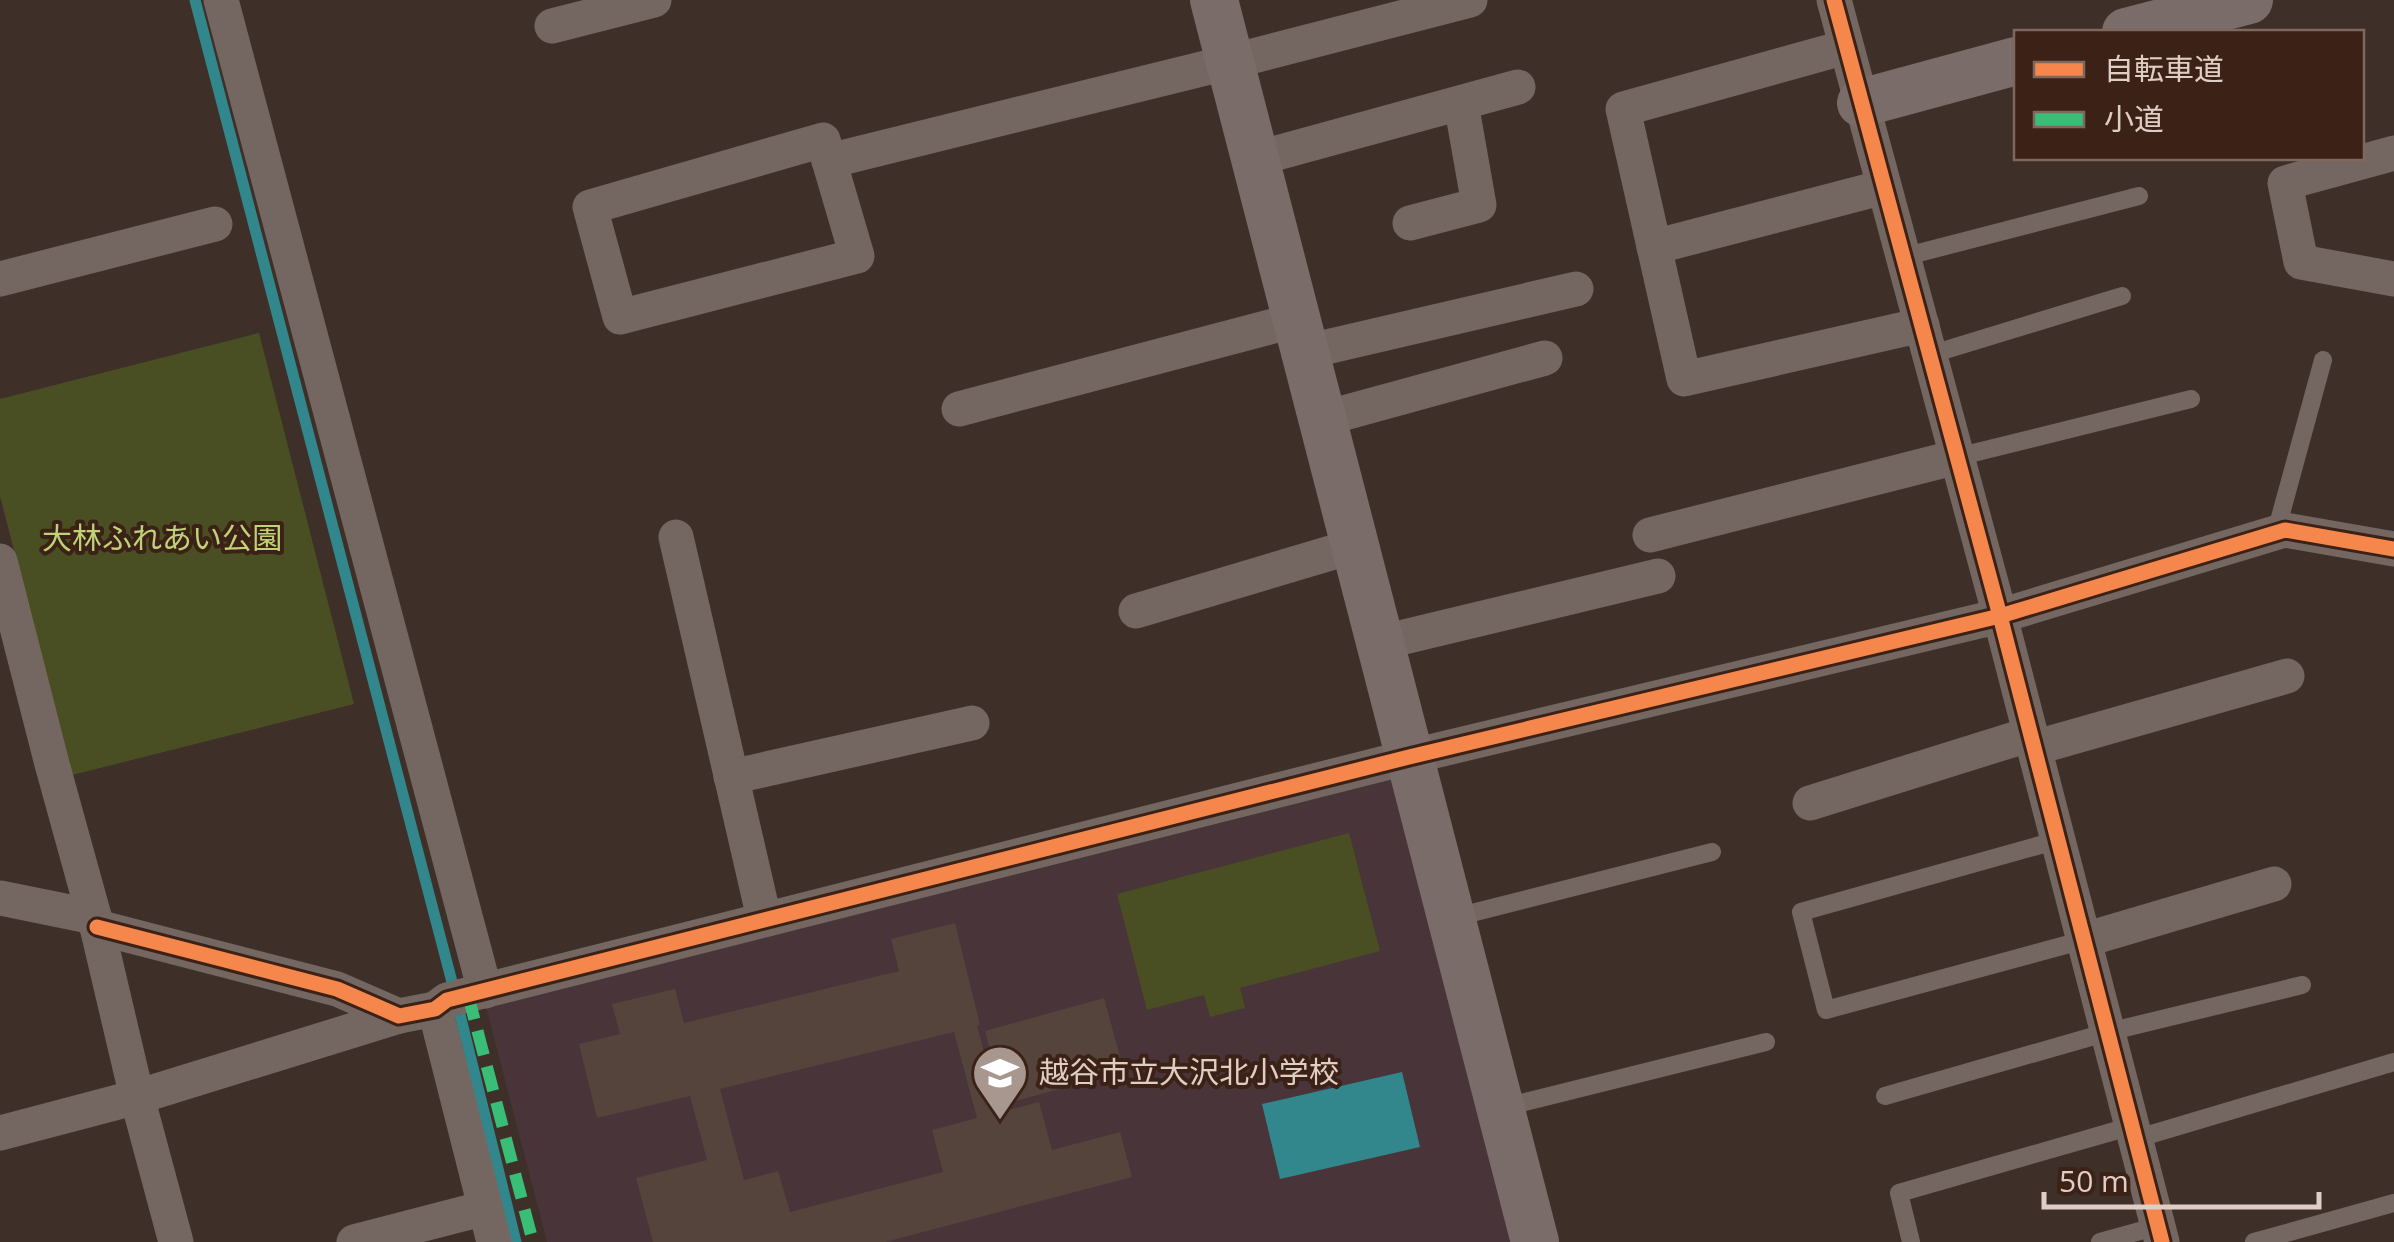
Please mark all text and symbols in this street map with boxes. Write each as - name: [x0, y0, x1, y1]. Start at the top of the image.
- legend: [2014, 30, 2364, 160]
- text: 自転車道: [2104, 48, 2224, 89]
- text: 小道: [2104, 98, 2164, 139]
- park label: 大林ふれあい公園: [42, 517, 282, 558]
- school or university icon: 越谷市立大沢北小学校: [970, 1043, 1030, 1122]
- place label: 越谷市立大沢北小学校: [1039, 1051, 1339, 1092]
- scale bar: [2044, 1147, 2319, 1209]
- text: 50 m: [2059, 1160, 2129, 1201]

